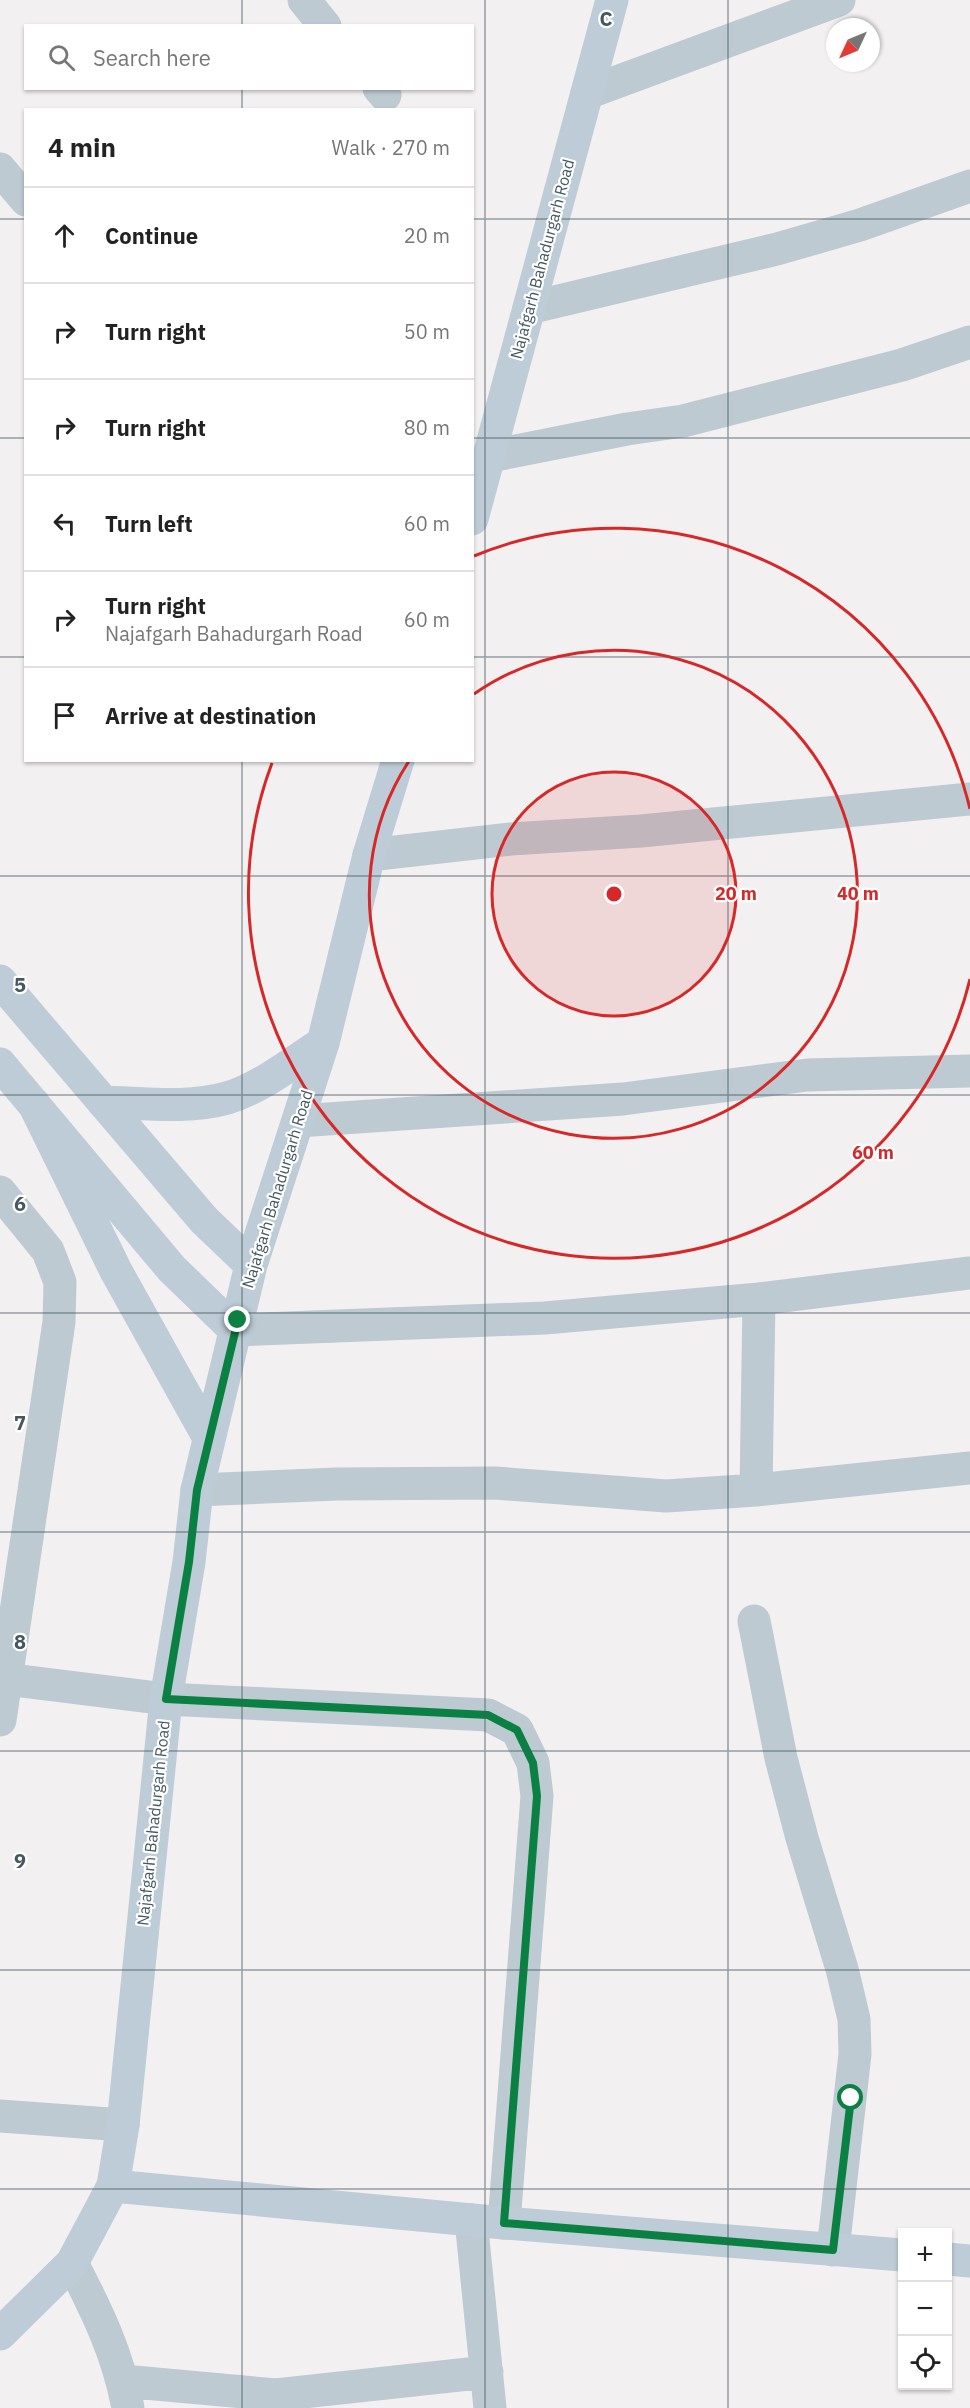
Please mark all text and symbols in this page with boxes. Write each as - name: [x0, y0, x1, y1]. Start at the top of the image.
- text: C: [599, 5, 613, 32]
- north arrow: [826, 18, 880, 72]
- search box: [24, 24, 474, 90]
- icon: search: [45, 41, 78, 74]
- text: Search here: [93, 43, 211, 72]
- text: 4 min: [48, 130, 116, 164]
- text: Walk · 270 m: [332, 134, 450, 161]
- street label: Najafgarh Bahadurgarh Road: [506, 157, 578, 361]
- icon: ahead: [48, 219, 81, 252]
- text: Continue: [105, 221, 198, 250]
- text: 20 m: [404, 222, 450, 249]
- icon: right: [48, 315, 81, 348]
- text: Turn right: [105, 317, 206, 346]
- text: 50 m: [404, 318, 450, 345]
- icon: right: [48, 411, 81, 444]
- text: Turn right: [105, 413, 206, 442]
- text: 80 m: [404, 414, 450, 441]
- icon: left: [48, 507, 81, 540]
- text: Turn left: [105, 509, 193, 538]
- text: 60 m: [404, 510, 450, 537]
- text: Turn right: [105, 591, 206, 620]
- icon: right: [48, 603, 81, 636]
- text: 60 m: [404, 606, 450, 633]
- text: Najafgarh Bahadurgarh Road: [105, 620, 363, 647]
- icon: arrive: [48, 699, 81, 732]
- text: Arrive at destination: [105, 701, 316, 730]
- text: 20 m: [715, 882, 757, 905]
- text: 40 m: [837, 882, 879, 905]
- centre of rings: [604, 884, 624, 904]
- text: 5: [14, 971, 26, 998]
- street label: Najafgarh Bahadurgarh Road: [237, 1088, 317, 1290]
- text: 60 m: [852, 1141, 894, 1164]
- text: 6: [14, 1190, 26, 1217]
- route end: [224, 1306, 250, 1332]
- text: 7: [14, 1409, 26, 1436]
- text: 8: [14, 1628, 26, 1655]
- street label: Najafgarh Bahadurgarh Road: [132, 1719, 174, 1927]
- text: 9: [14, 1847, 26, 1874]
- route start: [837, 2084, 863, 2110]
- map controls: [898, 2228, 952, 2390]
- button: +: [898, 2228, 952, 2282]
- button: −: [898, 2282, 952, 2336]
- button: locate: [898, 2336, 952, 2390]

